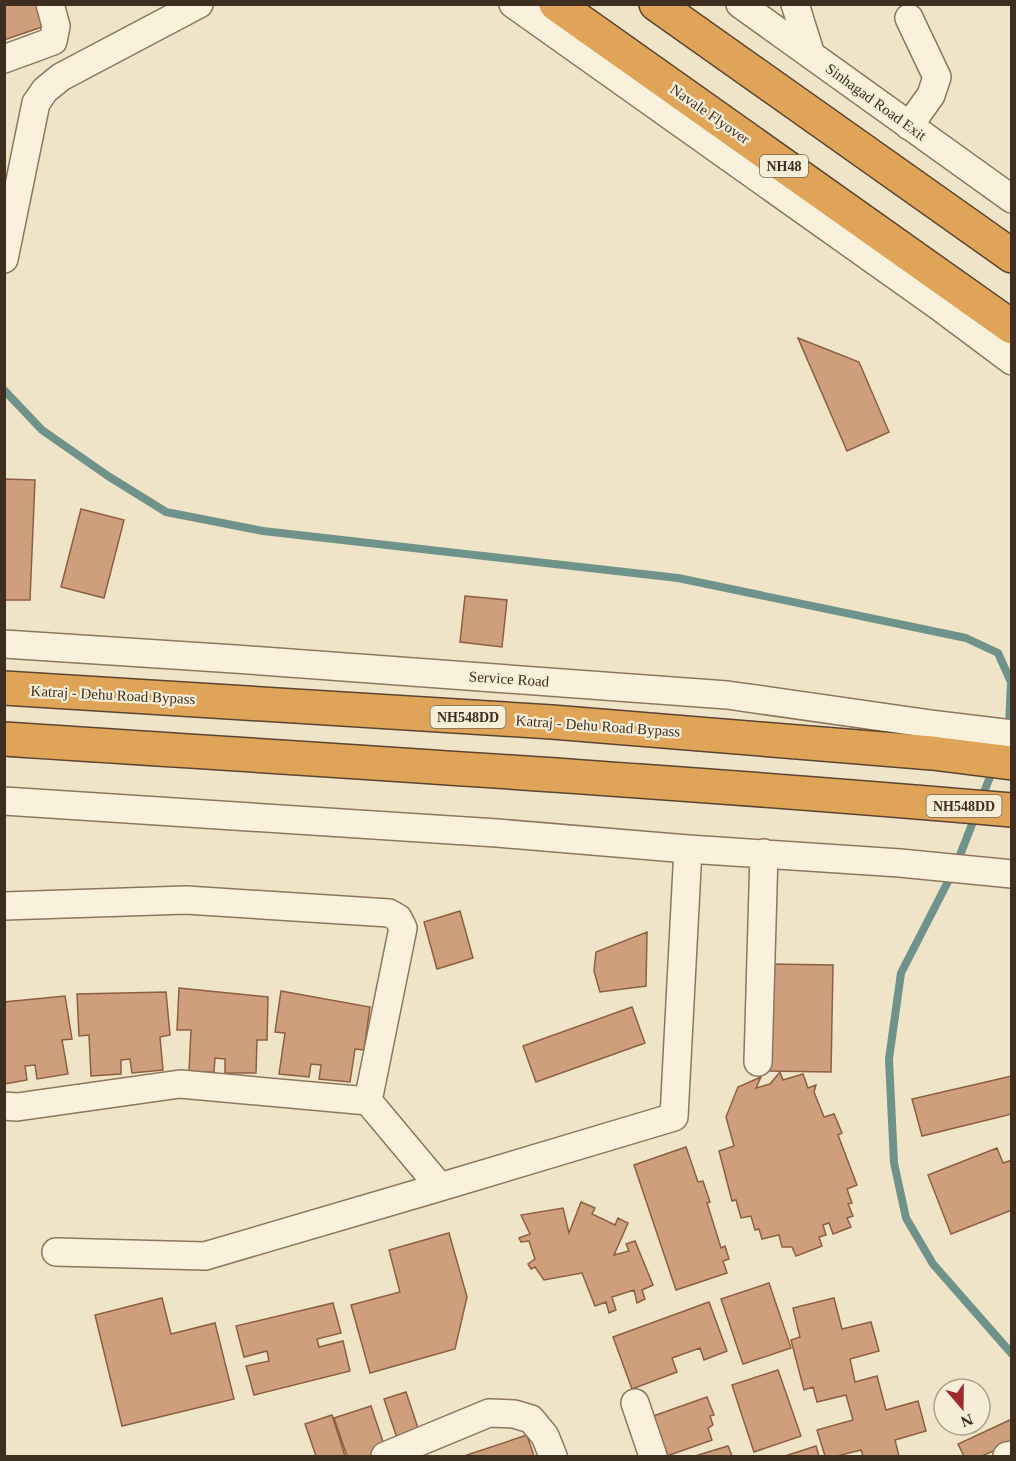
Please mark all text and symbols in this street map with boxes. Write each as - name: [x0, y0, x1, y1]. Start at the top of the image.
- street label: Sinhagad Road Exit: [823, 60, 930, 144]
- street label: Navale Flyover: [667, 81, 753, 147]
- road number: NH48: [760, 155, 808, 177]
- street label: Service Road: [468, 668, 550, 690]
- street label: Katraj - Dehu Road Bypass: [30, 683, 196, 707]
- road number: NH548DD: [430, 706, 506, 728]
- street label: Katraj - Dehu Road Bypass: [515, 712, 681, 740]
- road number: NH548DD: [926, 795, 1002, 817]
- north arrow: [932, 1377, 992, 1437]
- text: N: [958, 1411, 975, 1431]

